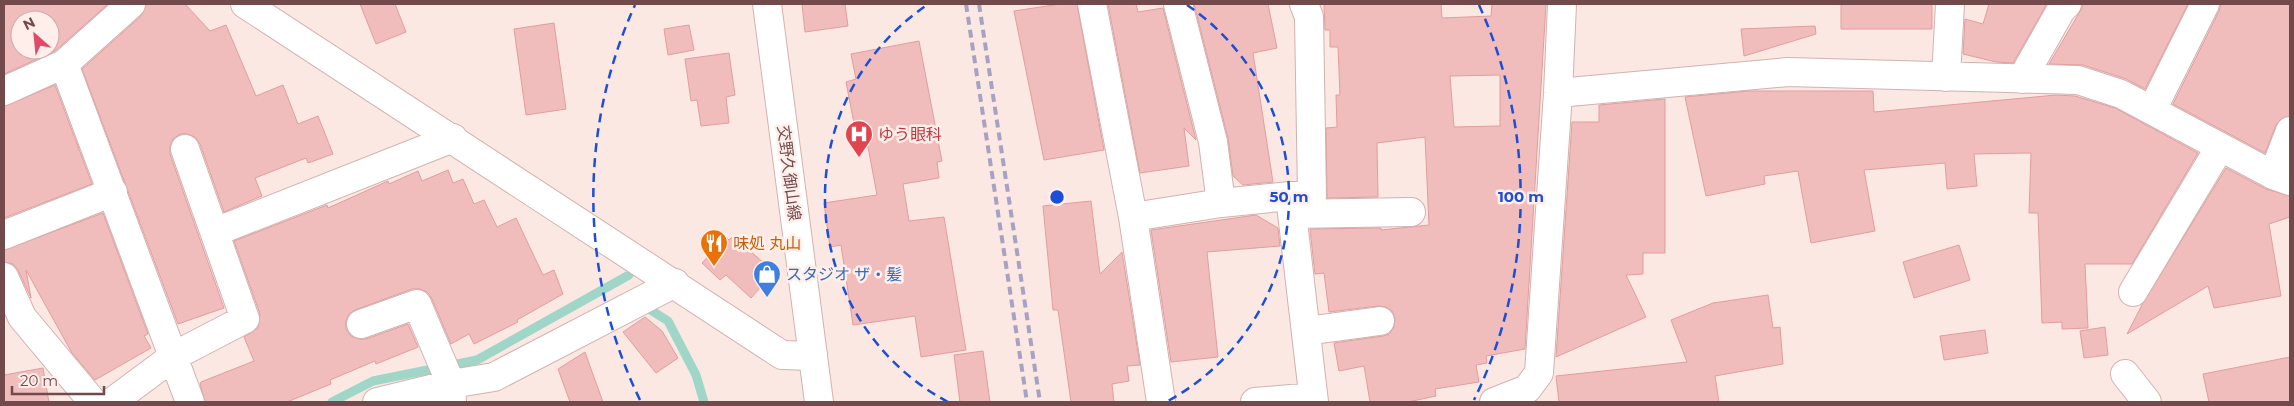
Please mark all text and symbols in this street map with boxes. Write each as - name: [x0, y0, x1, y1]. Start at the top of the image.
- north arrow: [10, 10, 60, 60]
- text: N: [20, 13, 38, 34]
- hospital icon: ゆう眼科: [844, 119, 874, 158]
- street label: 交野久御山線: [774, 124, 804, 222]
- place label: ゆう眼科: [878, 125, 942, 144]
- text: 50 m: [1269, 187, 1309, 206]
- text: 100 m: [1498, 187, 1544, 206]
- centre of rings: [1048, 188, 1066, 206]
- restaurant icon: 味処 丸山: [699, 228, 729, 267]
- place label: 味処 丸山: [733, 234, 801, 253]
- shop icon: スタジオ ザ・髪: [752, 259, 782, 298]
- place label: スタジオ ザ・髪: [786, 265, 902, 284]
- scale bar: [12, 364, 105, 396]
- text: 20 m: [20, 371, 58, 390]

